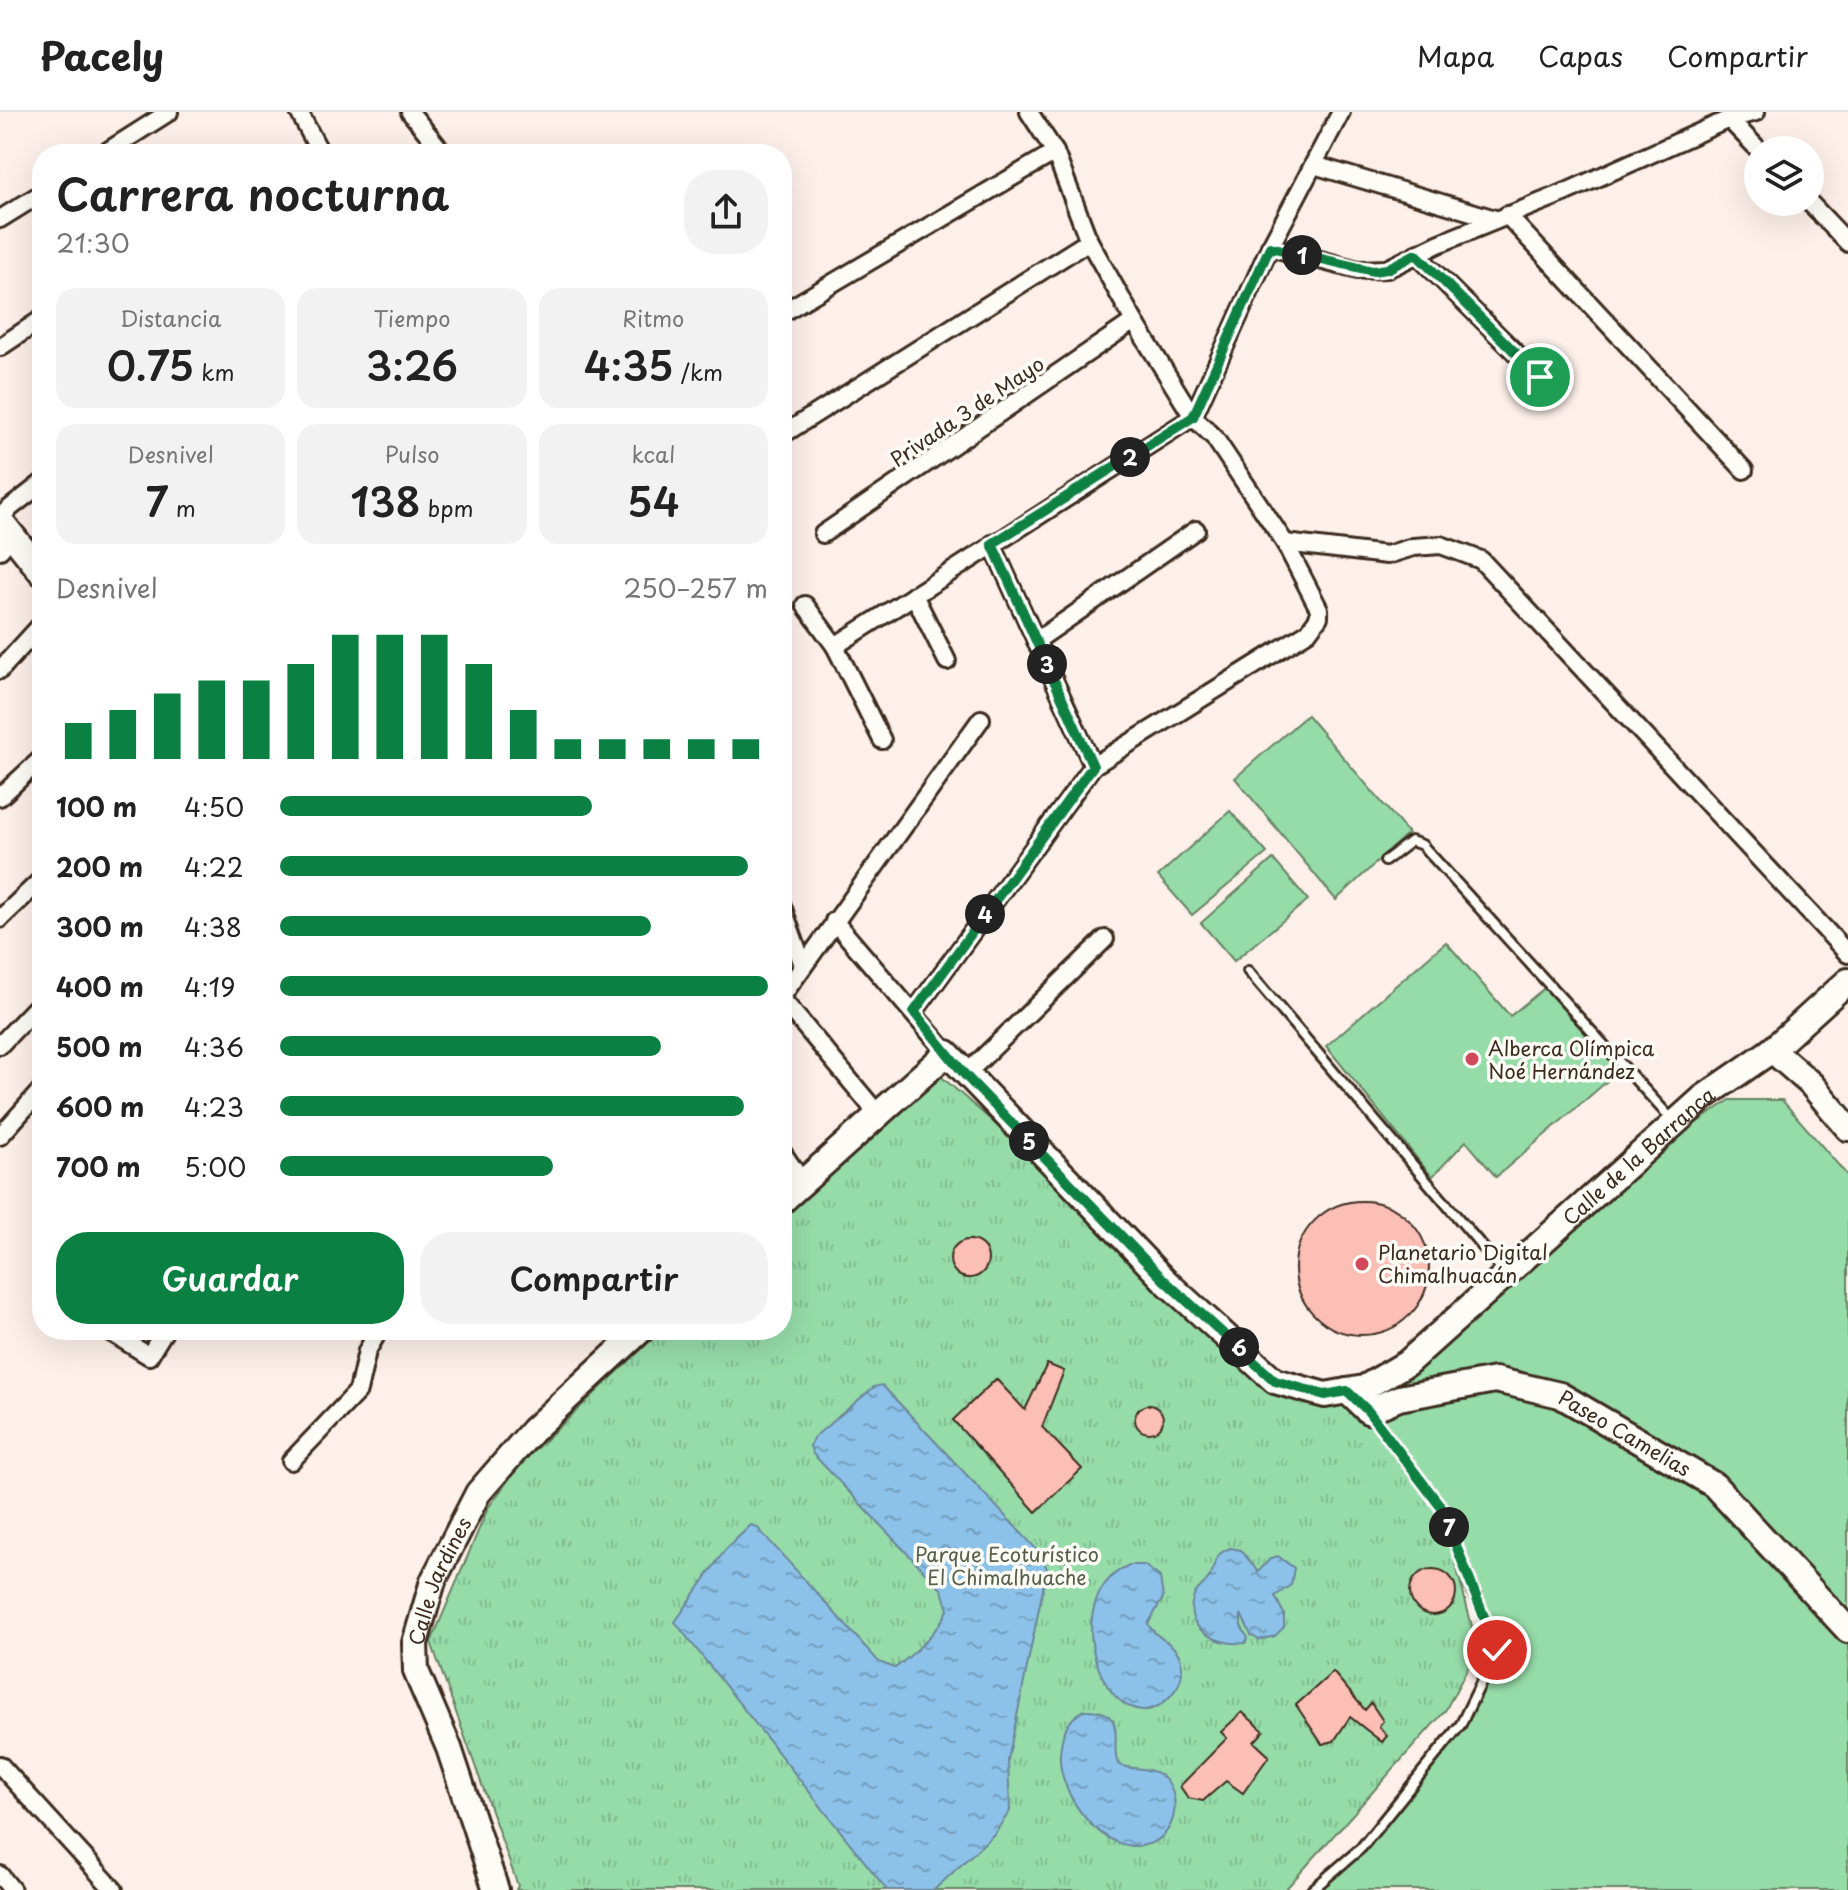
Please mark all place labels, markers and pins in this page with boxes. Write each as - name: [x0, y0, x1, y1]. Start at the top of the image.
- pin: 1: [1282, 235, 1322, 275]
- pin: [1506, 343, 1574, 411]
- pin: 2: [1110, 437, 1150, 477]
- pin: 3: [1027, 644, 1067, 684]
- pin: 4: [965, 894, 1005, 934]
- place label: Alberca Olímpica Noé Hernández: [1488, 1033, 1655, 1086]
- marker: Alberca Olímpica Noé Hernández: [1463, 1050, 1481, 1068]
- pin: 5: [1009, 1121, 1049, 1161]
- place label: Planetario Digital Chimalhuacán: [1378, 1237, 1548, 1290]
- marker: Planetario Digital Chimalhuacán: [1353, 1255, 1371, 1273]
- pin: 6: [1219, 1327, 1259, 1367]
- pin: 7: [1429, 1507, 1469, 1547]
- pin: [1463, 1616, 1531, 1684]

